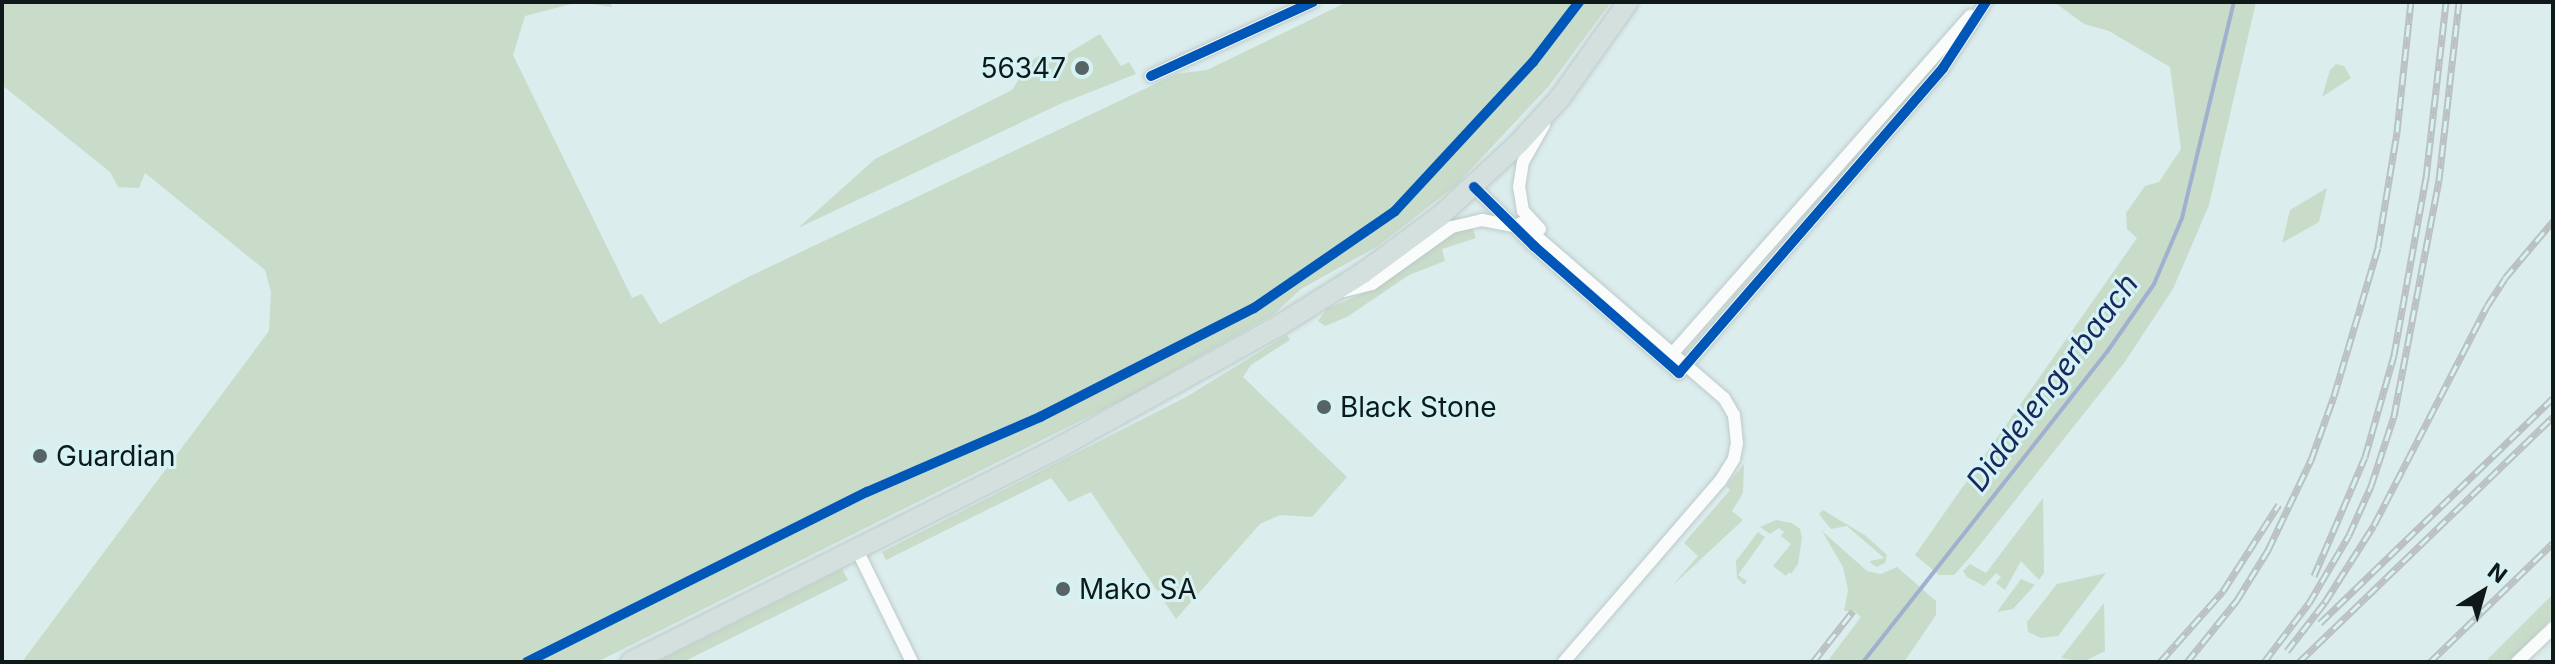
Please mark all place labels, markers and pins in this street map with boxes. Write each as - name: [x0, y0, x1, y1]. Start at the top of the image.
- place label: 56347: [980, 51, 1066, 85]
- marker: 56347: [1073, 59, 1091, 77]
- place label: Black Stone: [1340, 390, 1497, 424]
- marker: Black Stone: [1315, 398, 1333, 416]
- place label: Guardian: [56, 439, 175, 473]
- marker: Guardian: [31, 447, 49, 465]
- place label: Mako SA: [1079, 572, 1197, 606]
- marker: Mako SA: [1054, 580, 1072, 598]

